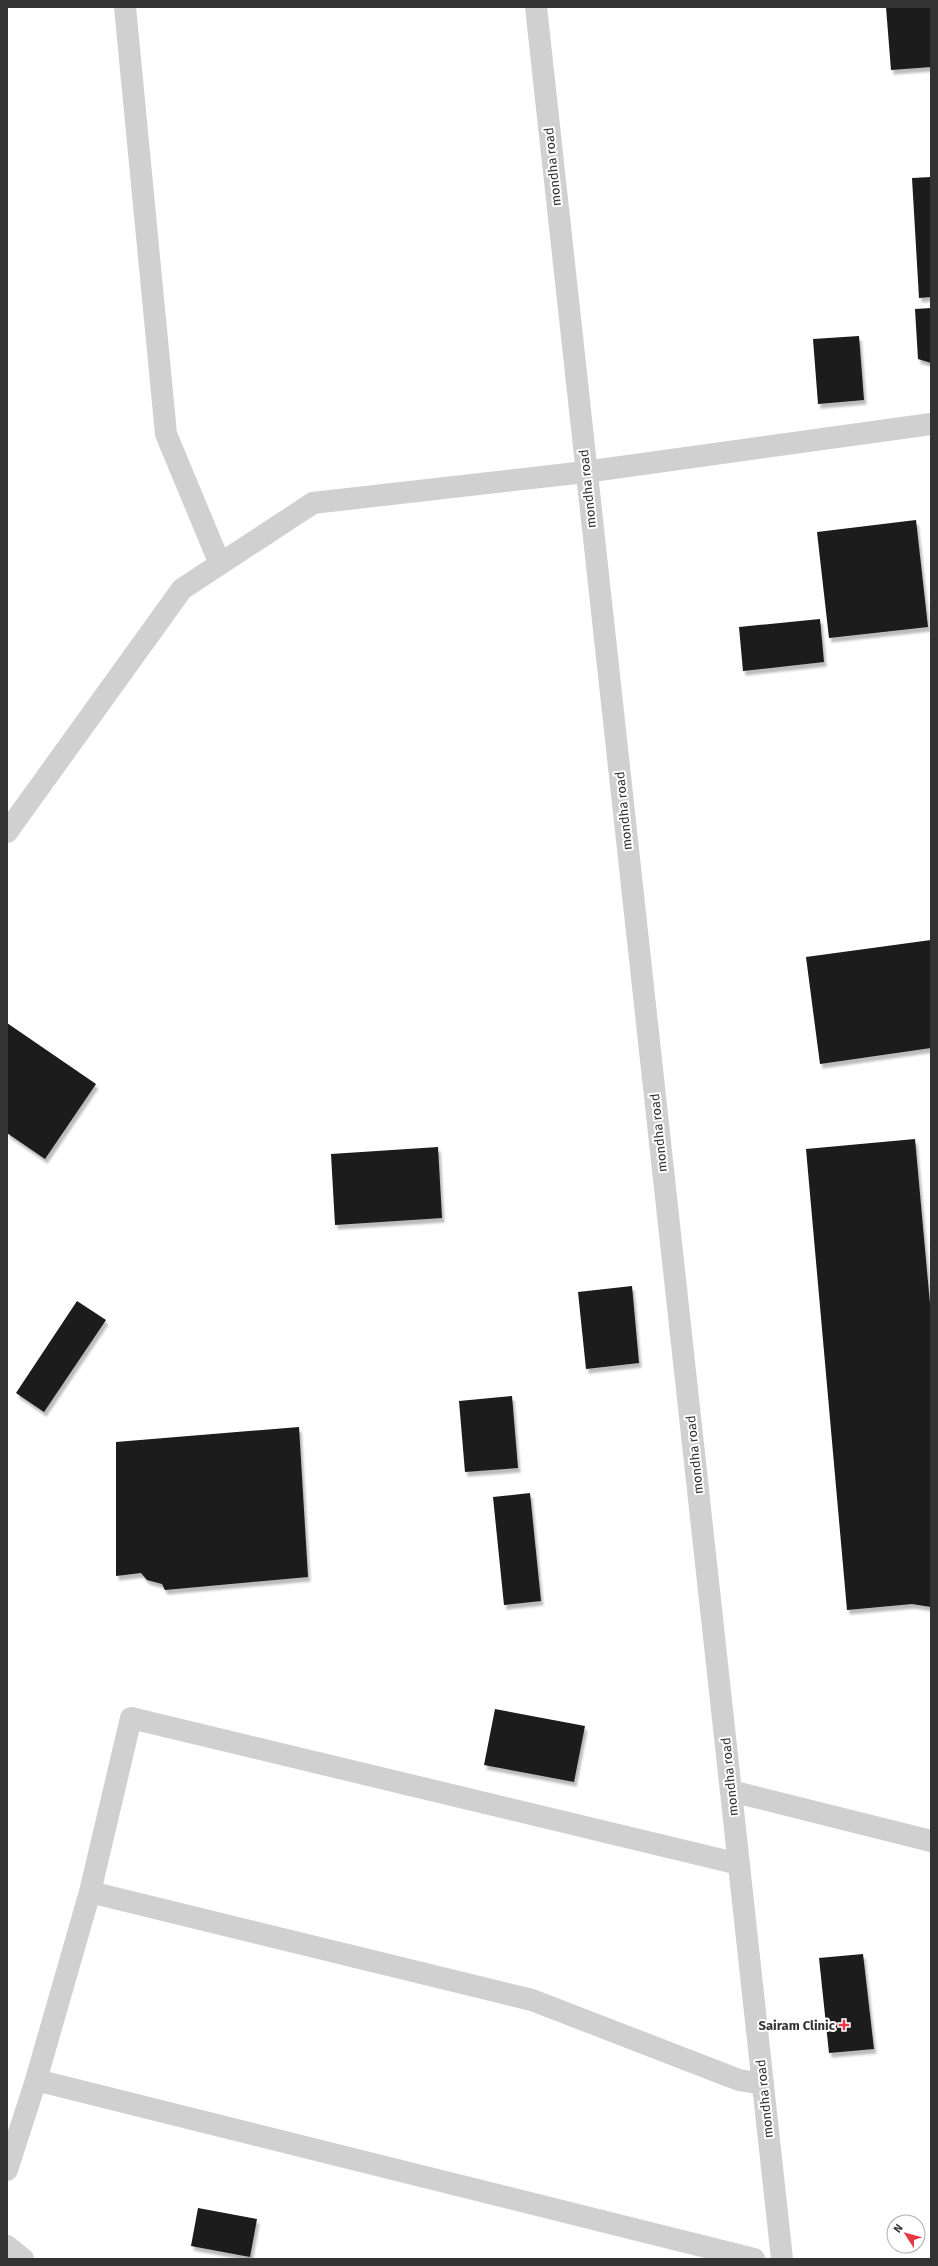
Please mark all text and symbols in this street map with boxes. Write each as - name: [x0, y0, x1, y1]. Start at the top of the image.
- street label: mondha road: [541, 127, 564, 207]
- street label: mondha road: [576, 449, 599, 529]
- street label: mondha road: [612, 771, 635, 851]
- street label: mondha road: [647, 1093, 670, 1173]
- street label: mondha road: [683, 1415, 706, 1495]
- street label: mondha road: [718, 1737, 741, 1817]
- place label: Sairam Clinic: [759, 2018, 836, 2033]
- marker: Sairam Clinic: [838, 2019, 850, 2031]
- street label: mondha road: [753, 2059, 776, 2139]
- north arrow: [886, 2214, 926, 2254]
- text: N: [891, 2222, 906, 2235]

